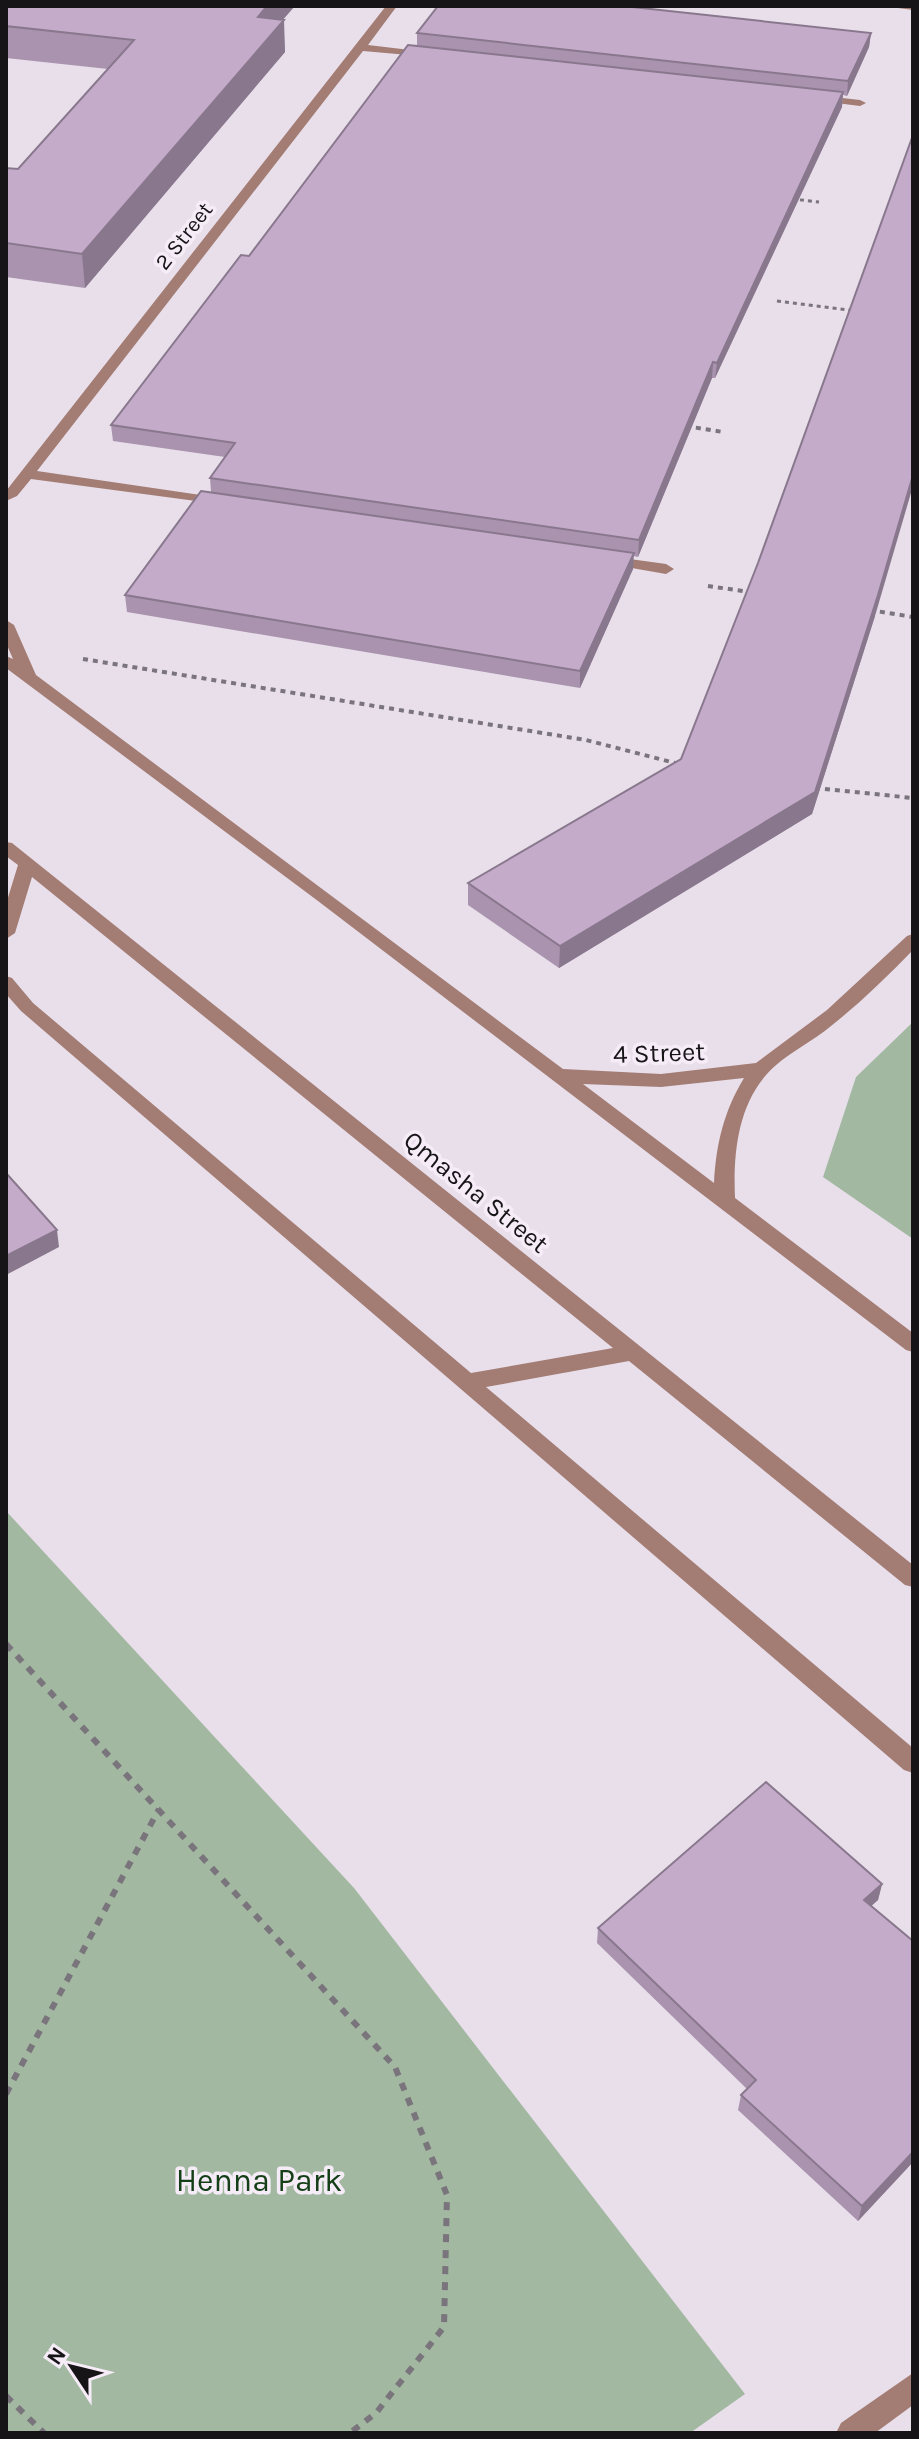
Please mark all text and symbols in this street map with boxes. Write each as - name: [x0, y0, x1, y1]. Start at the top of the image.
- street label: 2 Street: [150, 197, 218, 275]
- street label: 4 Street: [612, 1036, 706, 1070]
- street label: Qmasha Street: [398, 1124, 555, 1260]
- park label: Henna Park: [176, 2162, 342, 2199]
- north arrow: [32, 2327, 112, 2407]
- text: N: [41, 2342, 72, 2370]

